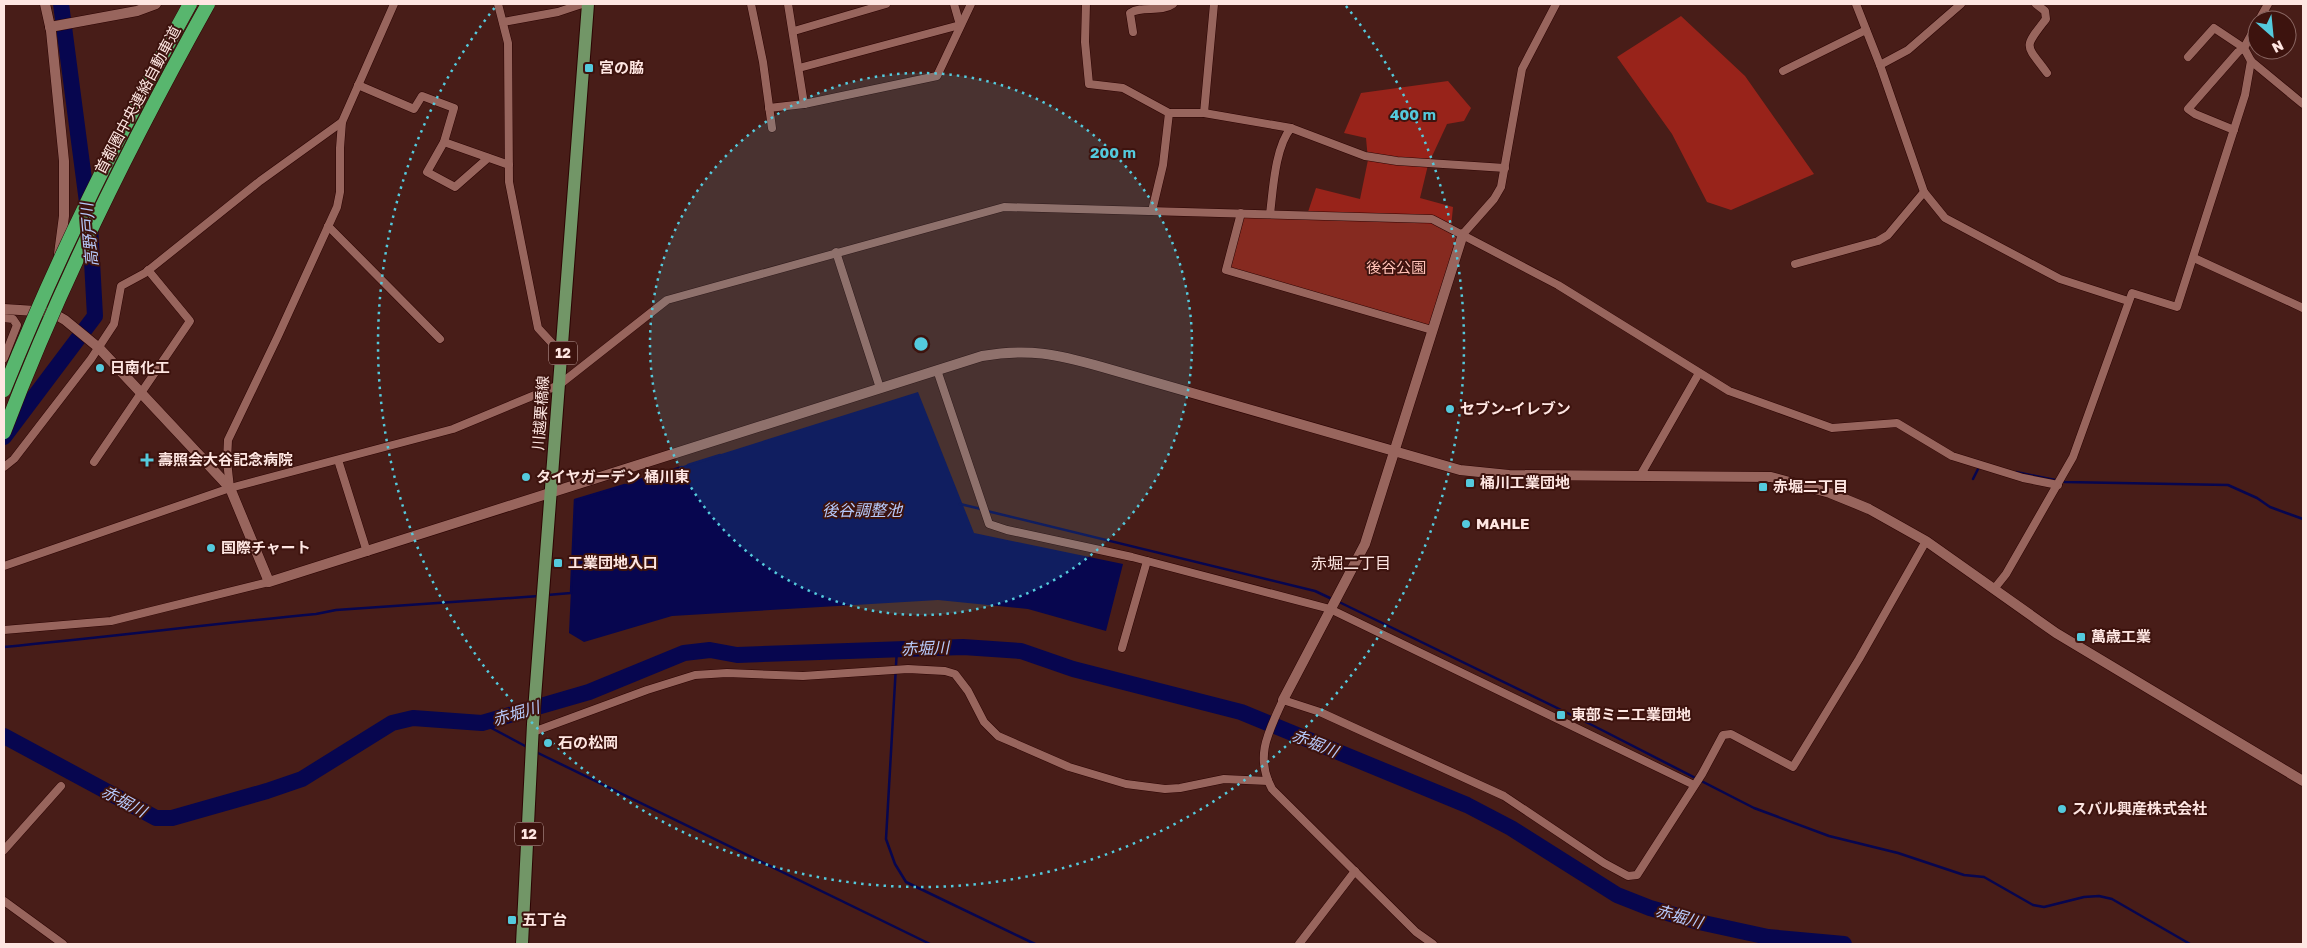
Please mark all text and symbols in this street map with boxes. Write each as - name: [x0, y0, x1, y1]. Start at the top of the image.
- north arrow: [2247, 10, 2297, 60]
- street label: 首都圏中央連絡自動車道: [90, 22, 184, 177]
- text: N: [2270, 37, 2287, 57]
- place label: 宮の脇: [599, 58, 644, 76]
- marker: 宮の脇: [583, 62, 595, 74]
- text: 400 m: [1390, 105, 1436, 123]
- text: 200 m: [1090, 143, 1136, 161]
- water label: 高野戸川: [76, 200, 102, 268]
- park label: 後谷公園: [1366, 258, 1426, 276]
- centre of rings: [912, 335, 930, 353]
- road number: 12: [549, 342, 577, 364]
- place label: 日南化工: [110, 358, 170, 376]
- marker: 日南化工: [94, 362, 106, 374]
- street label: 川越栗橋線: [528, 375, 552, 451]
- place label: セブン-イレブン: [1460, 399, 1571, 417]
- marker: セブン-イレブン: [1444, 403, 1456, 415]
- place label: 壽照会大谷記念病院: [158, 450, 293, 468]
- marker: 壽照会大谷記念病院: [140, 453, 154, 467]
- place label: タイヤガーデン 桶川東: [536, 467, 689, 485]
- marker: タイヤガーデン 桶川東: [520, 471, 532, 483]
- place label: 桶川工業団地: [1480, 473, 1570, 491]
- marker: 桶川工業団地: [1464, 477, 1476, 489]
- place label: 赤堀二丁目: [1773, 477, 1848, 495]
- marker: 赤堀二丁目: [1757, 481, 1769, 493]
- water label: 後谷調整池: [822, 500, 904, 520]
- place label: MAHLE: [1476, 514, 1529, 532]
- marker: MAHLE: [1460, 518, 1472, 530]
- place label: 国際チャート: [221, 538, 311, 556]
- marker: 国際チャート: [205, 542, 217, 554]
- place label: 工業団地入口: [568, 553, 658, 571]
- district label: 赤堀二丁目: [1311, 553, 1391, 573]
- marker: 工業団地入口: [552, 557, 564, 569]
- place label: 萬歳工業: [2091, 627, 2151, 645]
- marker: 萬歳工業: [2075, 631, 2087, 643]
- water label: 赤堀川: [901, 637, 951, 659]
- water label: 赤堀川: [490, 696, 544, 729]
- place label: 東部ミニ工業団地: [1571, 705, 1691, 723]
- marker: 東部ミニ工業団地: [1555, 709, 1567, 721]
- water label: 赤堀川: [1289, 725, 1343, 762]
- place label: 石の松岡: [558, 733, 618, 751]
- marker: 石の松岡: [542, 737, 554, 749]
- water label: 赤堀川: [98, 781, 152, 822]
- place label: スバル興産株式会社: [2072, 799, 2207, 817]
- marker: スバル興産株式会社: [2056, 803, 2068, 815]
- road number: 12: [515, 822, 543, 846]
- water label: 赤堀川: [1653, 900, 1707, 933]
- place label: 五丁台: [522, 910, 567, 928]
- marker: 五丁台: [506, 914, 518, 926]

